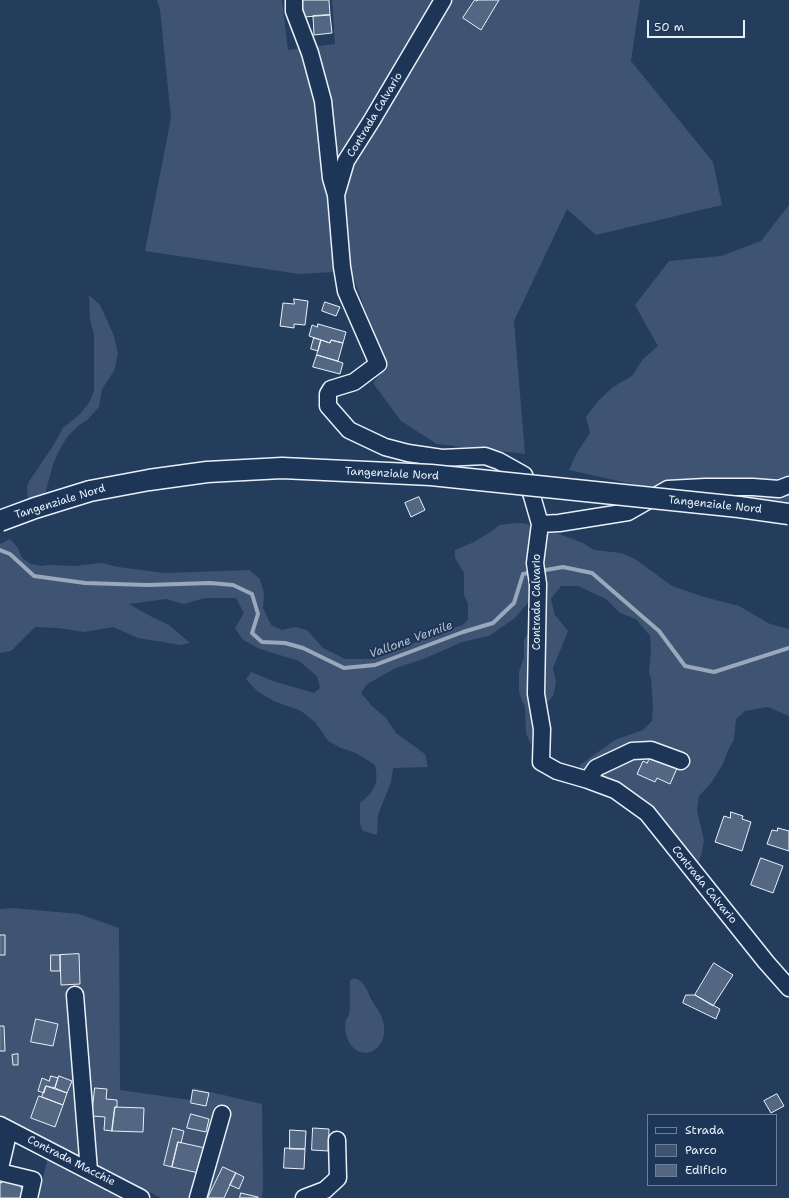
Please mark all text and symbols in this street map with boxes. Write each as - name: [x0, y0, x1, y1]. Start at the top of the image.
- scale bar: [649, 12, 747, 38]
- text: 50 m: [654, 19, 684, 35]
- street label: Contrada Calvario: [344, 70, 406, 160]
- street label: Tangenziale Nord: [345, 465, 439, 483]
- street label: Tangenziale Nord: [13, 482, 107, 522]
- street label: Tangenziale Nord: [668, 494, 762, 516]
- street label: Contrada Calvario: [530, 554, 544, 650]
- water label: Vallone Vernile: [367, 618, 455, 662]
- street label: Contrada Calvario: [669, 843, 739, 927]
- legend: [647, 1114, 777, 1186]
- text: Strada: [685, 1122, 724, 1138]
- street label: Contrada Macchie: [25, 1133, 117, 1189]
- text: Parco: [685, 1142, 717, 1158]
- text: Edificio: [685, 1162, 727, 1178]

